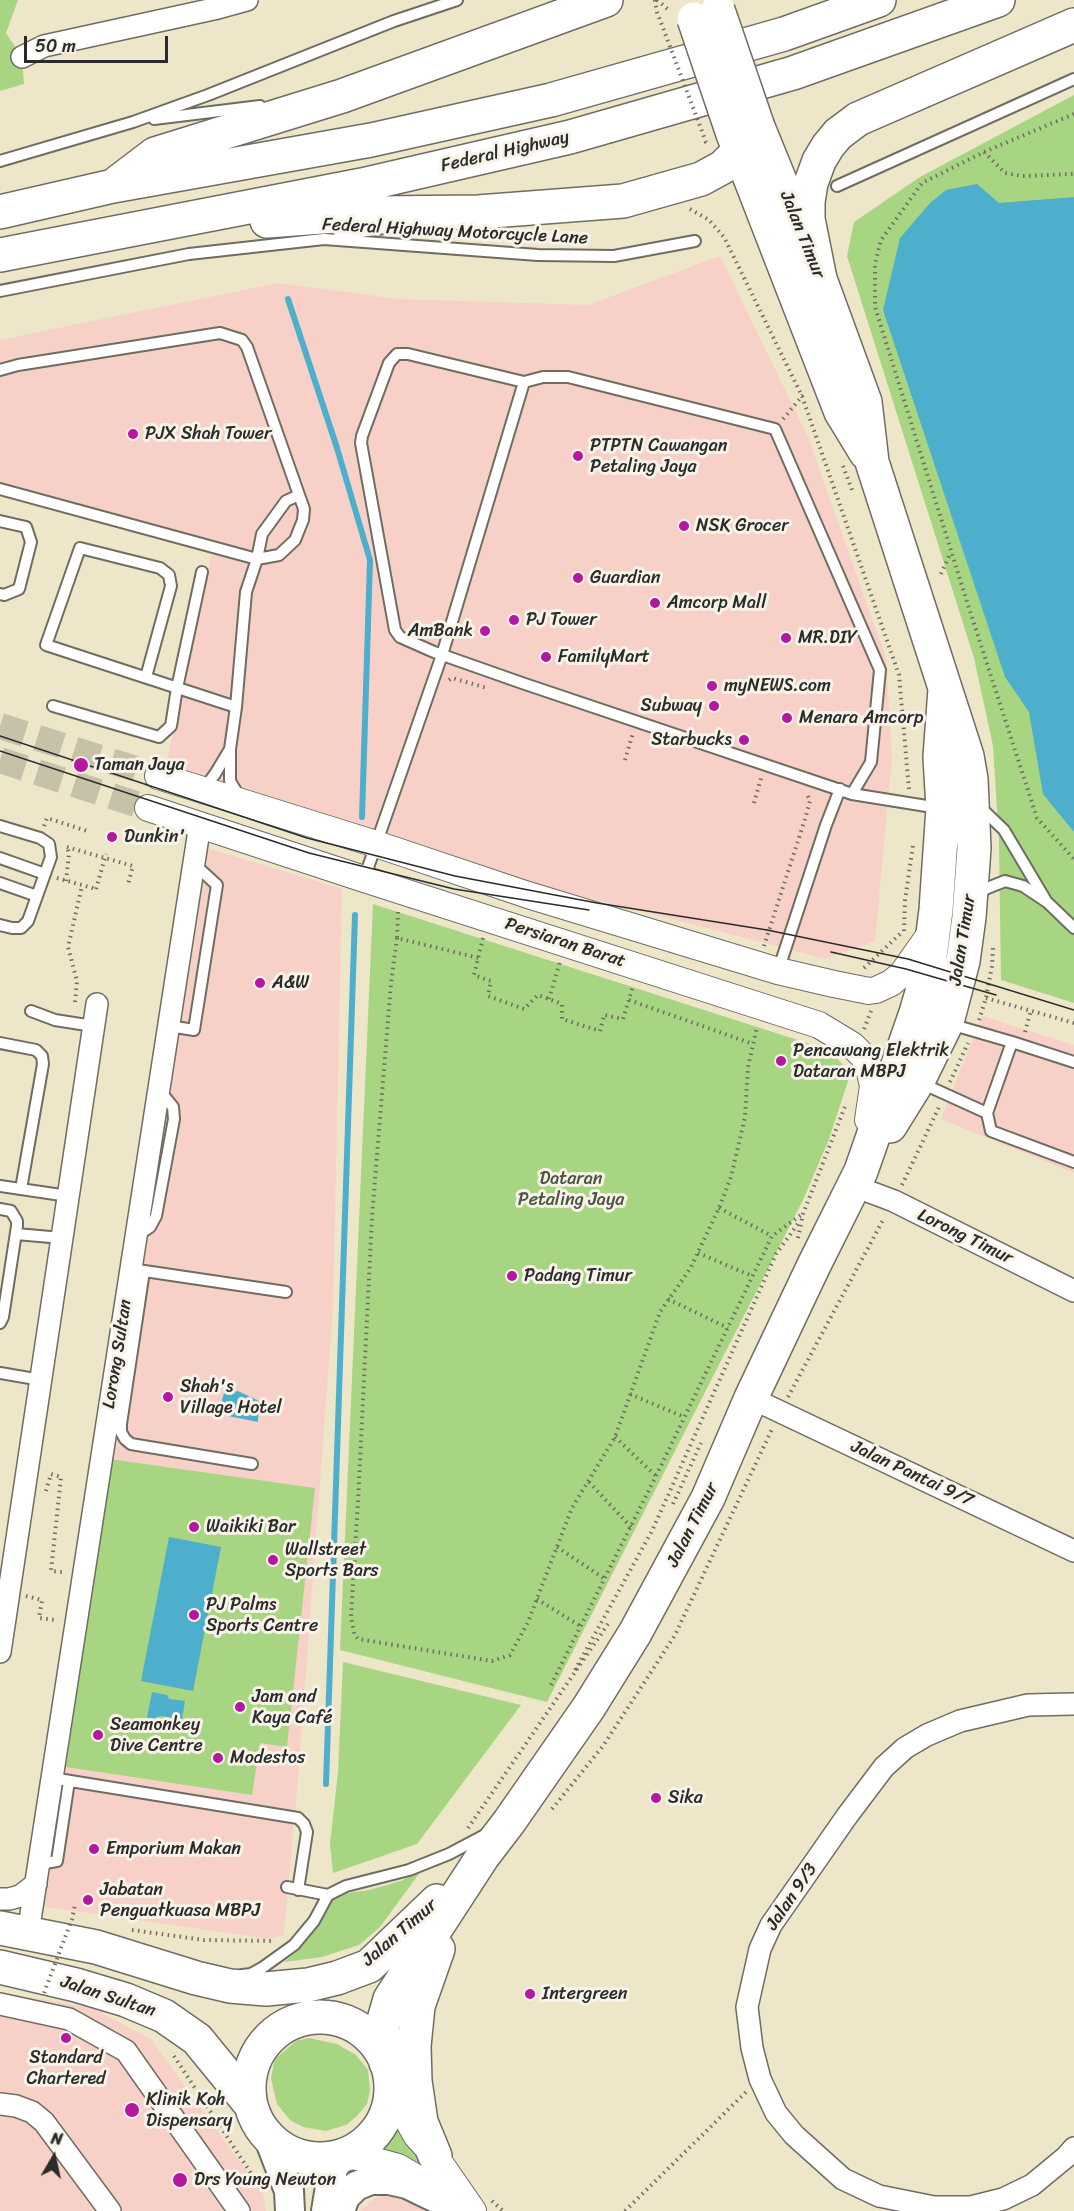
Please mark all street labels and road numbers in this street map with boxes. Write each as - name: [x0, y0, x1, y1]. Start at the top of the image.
- street label: Federal Highway: [439, 127, 571, 177]
- street label: Jalan Timur: [775, 188, 829, 282]
- street label: Federal Highway Motorcycle Lane: [322, 214, 588, 250]
- street label: Jalan Timur: [945, 893, 981, 987]
- street label: Persiaran Barat: [502, 913, 628, 973]
- street label: Lorong Timur: [914, 1205, 1016, 1269]
- street label: Lorong Sultan: [99, 1298, 137, 1410]
- street label: Jalan Pantai 9/7: [847, 1436, 977, 1512]
- street label: Jalan Timur: [663, 1479, 723, 1571]
- street label: Jalan 9/3: [762, 1860, 822, 1934]
- street label: Jalan Timur: [358, 1895, 442, 1971]
- street label: Jalan Sultan: [58, 1971, 158, 2023]

